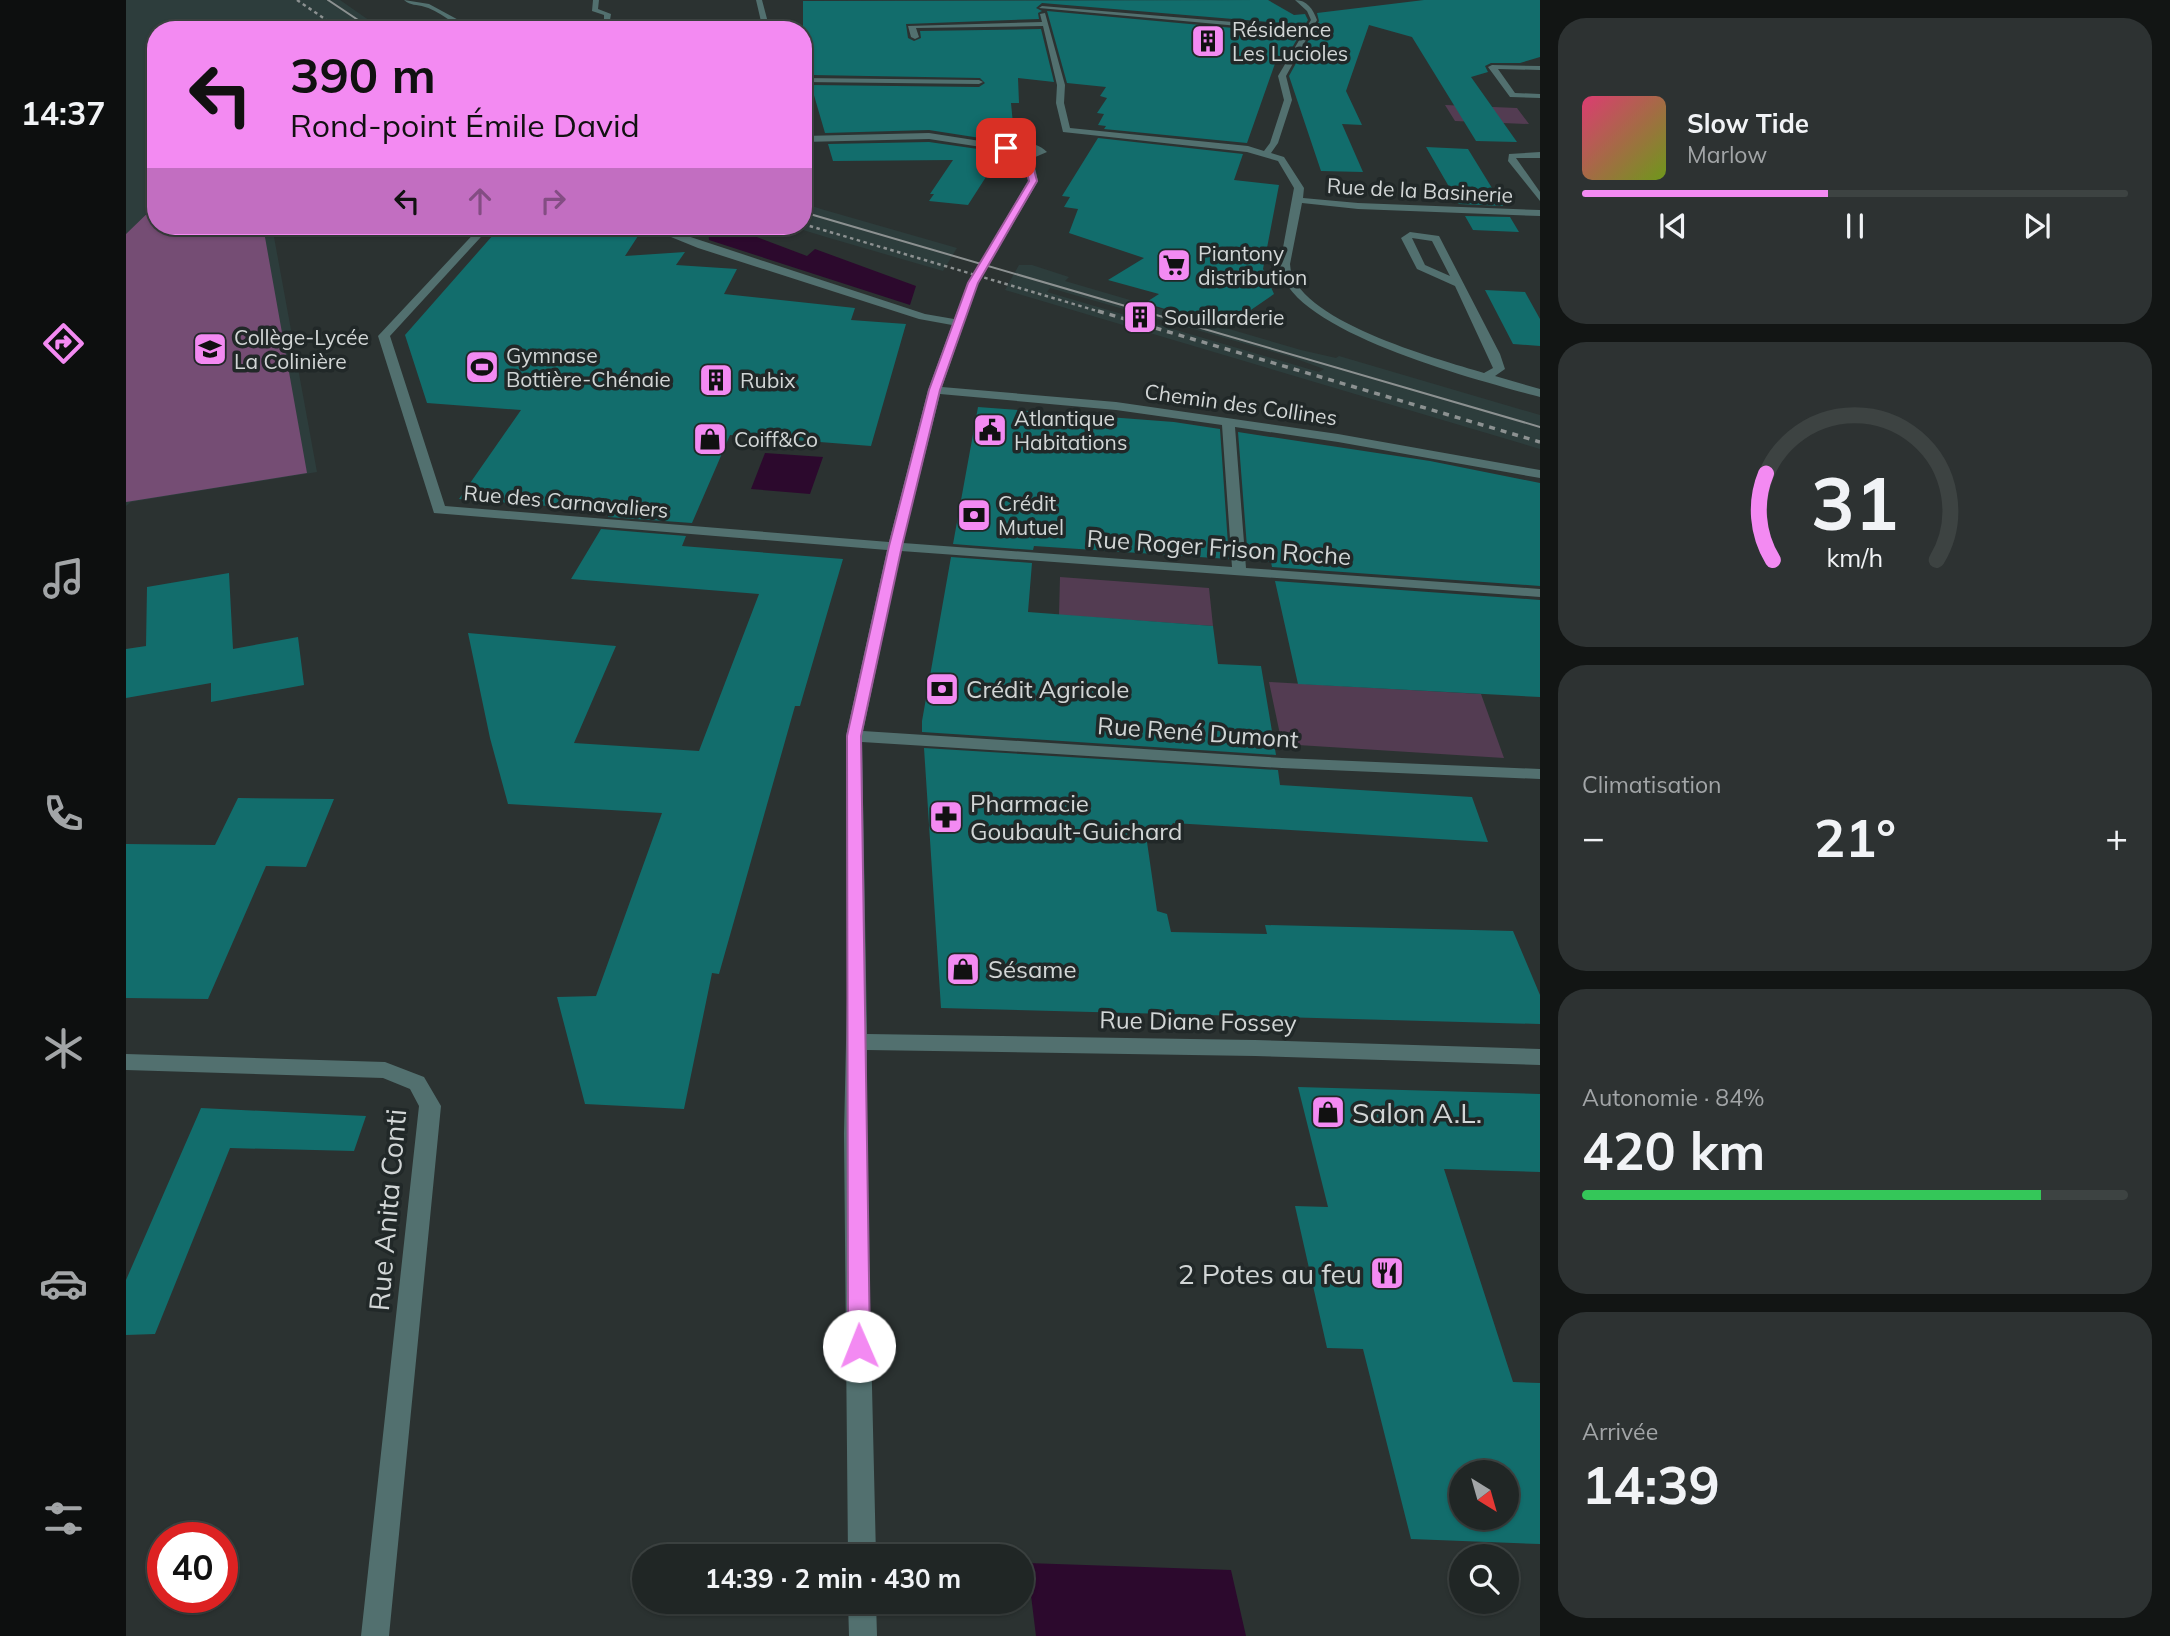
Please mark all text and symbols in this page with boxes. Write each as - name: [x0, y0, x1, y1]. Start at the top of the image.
- place label: Résidence Les Lucioles: [1232, 16, 1348, 66]
- building icon: Résidence Les Lucioles: [1189, 22, 1227, 60]
- text: 390 m: [290, 44, 436, 105]
- icon: left: [175, 49, 266, 140]
- text: 14:37: [21, 93, 105, 133]
- text: Rond-point Émile David: [290, 105, 640, 145]
- text: Slow Tide: [1687, 107, 1809, 140]
- pin: [976, 118, 1036, 178]
- icon: arrive: [987, 129, 1025, 167]
- text: Marlow: [1687, 140, 1767, 169]
- street label: Rue de la Basinerie: [1326, 172, 1514, 208]
- icon: left: [388, 182, 426, 220]
- icon: ahead: [461, 182, 499, 220]
- icon: right: [534, 182, 572, 220]
- icon: previous: [1654, 207, 1692, 245]
- icon: pause: [1836, 207, 1874, 245]
- icon: next: [2018, 207, 2056, 245]
- place label: Piantony distribution: [1198, 240, 1307, 290]
- supermarket icon: Piantony distribution: [1155, 246, 1193, 284]
- building icon: Souillarderie: [1121, 298, 1159, 336]
- place label: Souillarderie: [1164, 304, 1284, 330]
- icon: directions: [39, 319, 88, 368]
- place label: Collège-Lycée La Colinière: [234, 324, 369, 374]
- school or university icon: Collège-Lycée La Colinière: [191, 330, 229, 368]
- place label: Gymnase Bottière-Chénaie: [506, 342, 671, 392]
- sports icon: Gymnase Bottière-Chénaie: [463, 348, 501, 386]
- building icon: Rubix: [697, 361, 735, 399]
- place label: Rubix: [740, 367, 795, 393]
- street label: Chemin des Collines: [1143, 378, 1339, 430]
- place label: Atlantique Habitations: [1014, 405, 1127, 455]
- public building icon: Atlantique Habitations: [971, 411, 1009, 449]
- shop icon: Coiff&Co: [691, 420, 729, 458]
- place label: Coiff&Co: [734, 426, 818, 452]
- text: 31: [1811, 458, 1899, 549]
- street label: Rue des Carnavaliers: [463, 479, 669, 523]
- place label: Crédit Mutuel: [998, 490, 1064, 540]
- bank icon: Crédit Mutuel: [955, 496, 993, 534]
- street label: Rue Roger Frison Roche: [1086, 523, 1352, 571]
- text: km/h: [1827, 542, 1883, 573]
- icon: music: [39, 554, 88, 603]
- bank icon: Crédit Agricole: [923, 670, 961, 708]
- place label: Crédit Agricole: [966, 674, 1129, 704]
- street label: Rue René Dumont: [1096, 710, 1300, 754]
- text: Climatisation: [1582, 770, 1722, 799]
- place label: Pharmacie Goubault-Guichard: [970, 788, 1182, 846]
- icon: phone: [39, 789, 88, 838]
- pharmacy icon: Pharmacie Goubault-Guichard: [927, 798, 965, 836]
- text: 21°: [1814, 805, 1896, 870]
- text: −: [1582, 813, 1605, 861]
- text: +: [2105, 813, 2128, 861]
- shop icon: Sésame: [944, 950, 982, 988]
- place label: Sésame: [988, 954, 1076, 984]
- street label: Rue Diane Fossey: [1099, 1004, 1297, 1038]
- icon: climate: [39, 1024, 88, 1073]
- text: Autonomie · 84%: [1582, 1083, 1765, 1112]
- shop icon: Salon A.L.: [1309, 1093, 1347, 1131]
- place label: Salon A.L.: [1352, 1095, 1482, 1130]
- street label: Rue Anita Conti: [361, 1108, 413, 1312]
- text: 420 km: [1582, 1118, 1765, 1183]
- restaurant icon: 2 Potes au feu: [1368, 1254, 1406, 1292]
- place label: 2 Potes au feu: [1178, 1256, 1362, 1291]
- icon: car: [39, 1259, 88, 1308]
- position arrow: [822, 1309, 896, 1383]
- text: Arrivée: [1582, 1417, 1658, 1446]
- text: 14:39: [1582, 1452, 1720, 1517]
- north arrow: [1449, 1460, 1519, 1530]
- map controls: [1449, 1460, 1519, 1614]
- icon: filters: [39, 1494, 88, 1543]
- speed limit sign: 40: [147, 1522, 238, 1613]
- button: search: [1449, 1544, 1519, 1614]
- text: 14:39 · 2 min · 430 m: [705, 1562, 961, 1595]

